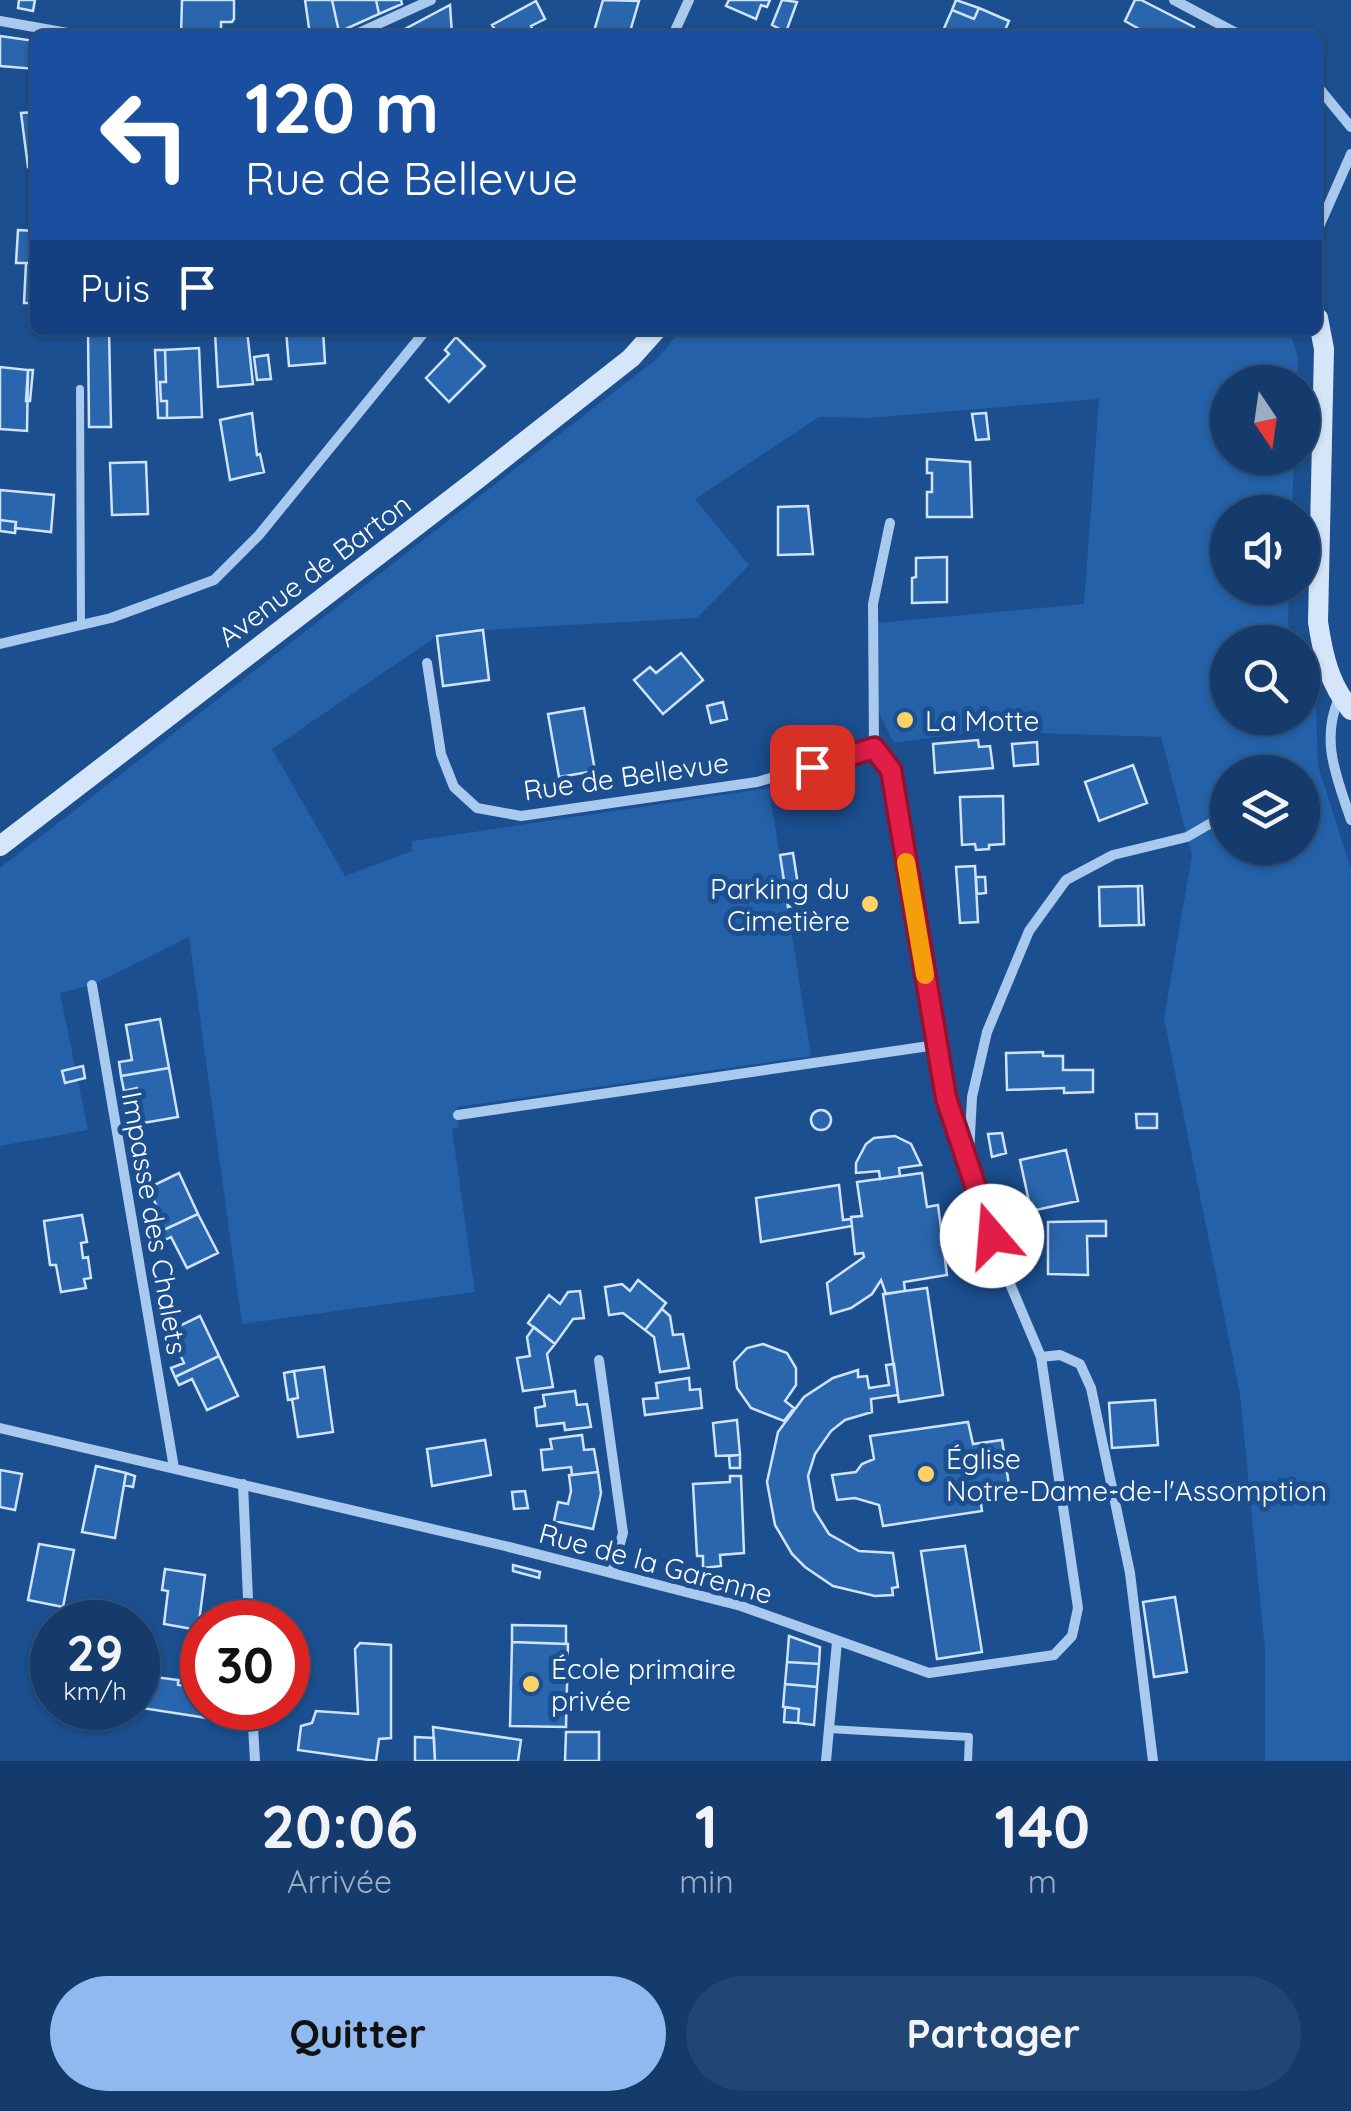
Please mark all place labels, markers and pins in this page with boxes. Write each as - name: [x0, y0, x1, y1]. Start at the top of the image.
- place label: La Motte: [925, 703, 1039, 738]
- marker: La Motte: [894, 709, 916, 731]
- pin: [770, 725, 855, 810]
- place label: Parking du Cimetière: [710, 871, 850, 938]
- marker: Parking du Cimetière: [859, 893, 881, 915]
- place label: Église Notre-Dame-de-l'Assomption: [946, 1441, 1327, 1508]
- marker: Église Notre-Dame-de-l'Assomption: [915, 1463, 937, 1485]
- place label: École primaire privée: [551, 1651, 736, 1718]
- marker: École primaire privée: [520, 1673, 542, 1695]

